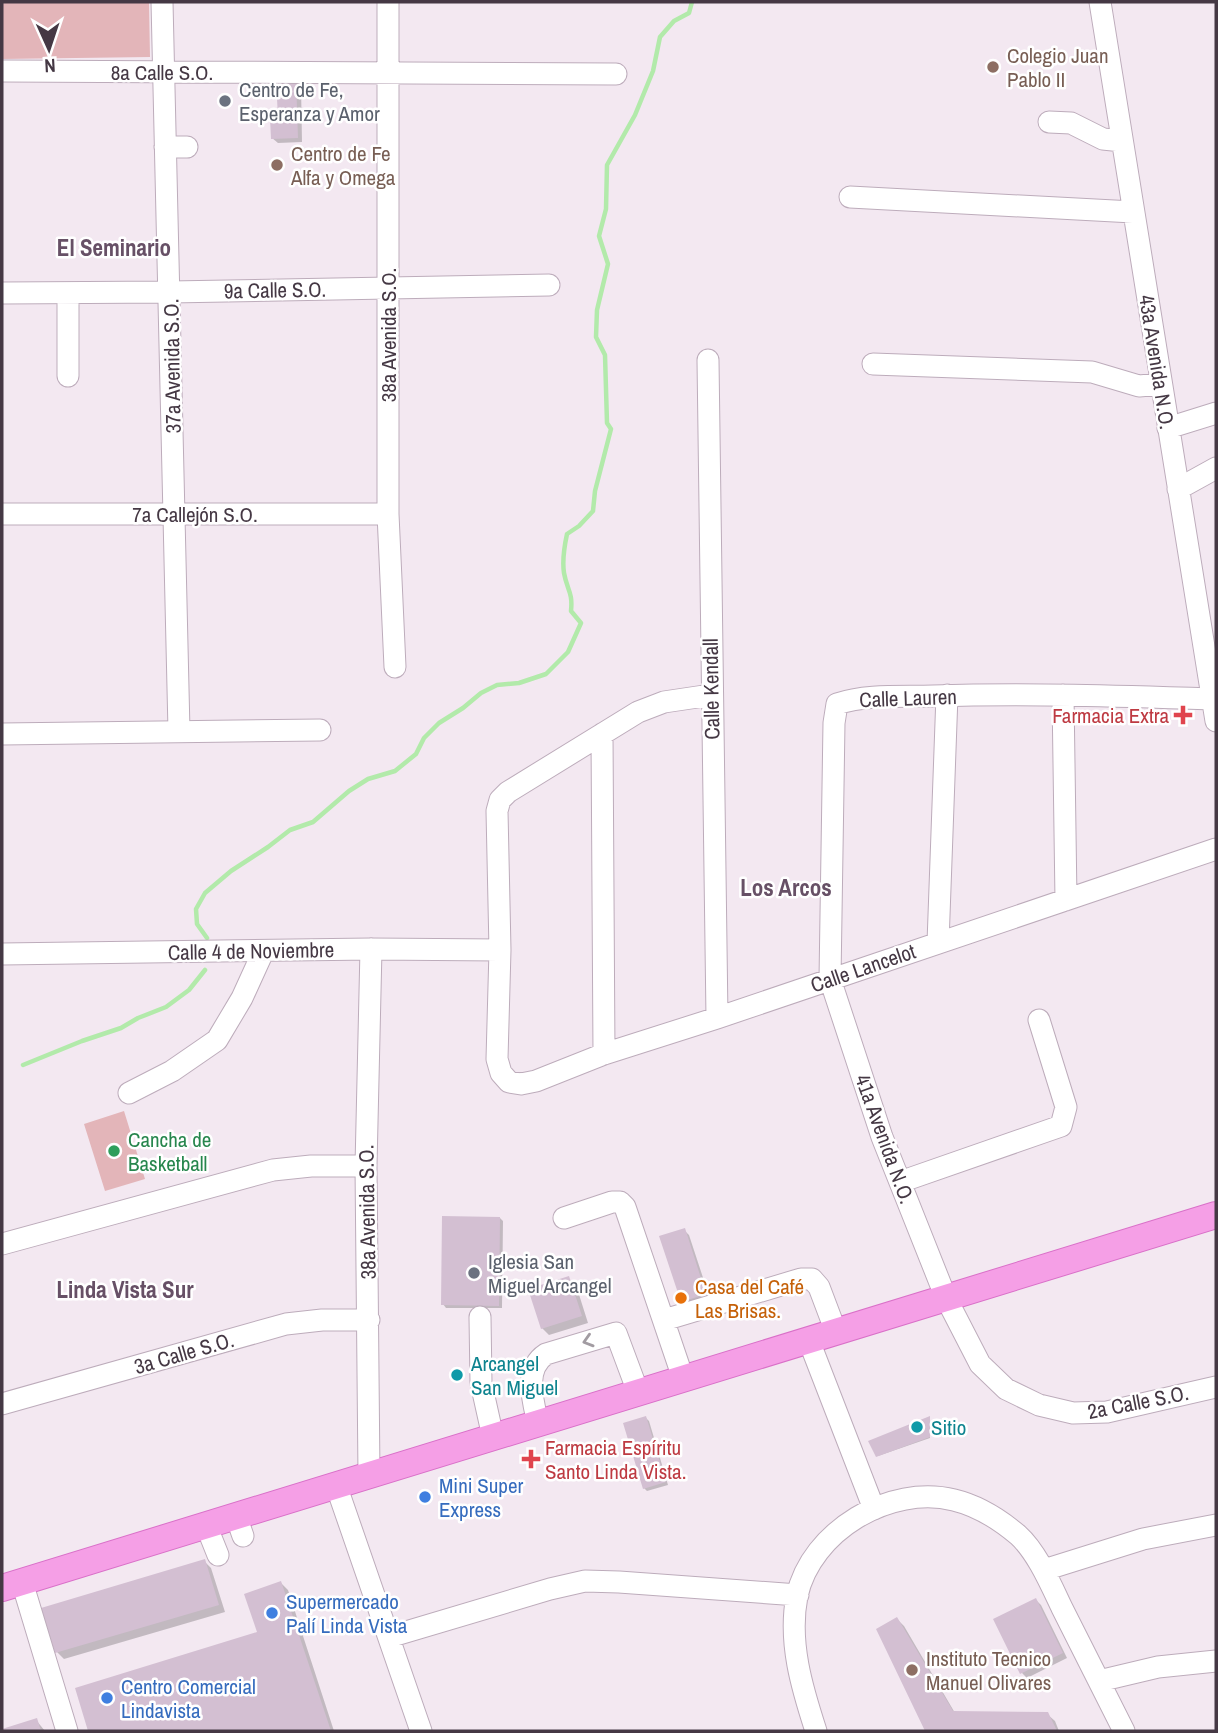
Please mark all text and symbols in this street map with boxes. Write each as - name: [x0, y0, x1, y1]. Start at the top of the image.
- north arrow: [14, 14, 84, 84]
- place label: Colegio Juan Pablo II: [1007, 41, 1108, 94]
- text: N: [44, 53, 56, 79]
- street label: 8a Calle S.O.: [111, 58, 213, 87]
- marker: Colegio Juan Pablo II: [985, 59, 1001, 75]
- place label: Centro de Fe, Esperanza y Amor: [239, 75, 380, 128]
- marker: Centro de Fe, Esperanza y Amor: [217, 93, 233, 109]
- place label: Centro de Fe Alfa y Omega: [290, 139, 396, 192]
- marker: Centro de Fe Alfa y Omega: [269, 157, 285, 173]
- district label: El Seminario: [57, 232, 171, 263]
- street label: 38a Avenida S.O.: [374, 268, 403, 402]
- street label: 9a Calle S.O.: [224, 275, 326, 305]
- street label: 43a Avenida N.O.: [1132, 293, 1182, 431]
- street label: 37a Avenida S.O.: [156, 298, 188, 434]
- street label: 7a Callejón S.O.: [132, 500, 258, 529]
- street label: Calle Kendall: [696, 638, 726, 740]
- street label: Calle Lauren: [859, 682, 957, 714]
- place label: Farmacia Extra: [1052, 701, 1169, 730]
- marker: Farmacia Extra: [1175, 707, 1191, 723]
- district label: Los Arcos: [740, 872, 832, 903]
- street label: Calle 4 de Noviembre: [167, 935, 335, 967]
- street label: Calle Lancelot: [807, 936, 920, 999]
- street label: 41a Avenida N.O.: [848, 1070, 922, 1208]
- place label: Cancha de Basketball: [128, 1125, 211, 1178]
- marker: Cancha de Basketball: [106, 1143, 122, 1159]
- street label: 38a Avenida S.O.: [351, 1144, 383, 1280]
- place label: Iglesia San Miguel Arcangel: [488, 1247, 611, 1300]
- marker: Iglesia San Miguel Arcangel: [466, 1265, 482, 1281]
- place label: Casa del Café Las Brisas.: [695, 1272, 804, 1325]
- district label: Linda Vista Sur: [57, 1274, 194, 1305]
- marker: Casa del Café Las Brisas.: [673, 1290, 689, 1306]
- street label: 3a Calle S.O.: [131, 1325, 237, 1381]
- one-way arrow: [582, 1333, 594, 1348]
- place label: Arcangel San Miguel: [470, 1349, 558, 1402]
- marker: Arcangel San Miguel: [449, 1367, 465, 1383]
- street label: 2a Calle S.O.: [1085, 1378, 1191, 1426]
- place label: Sitio: [931, 1413, 966, 1442]
- marker: Sitio: [909, 1419, 925, 1435]
- place label: Farmacia Espíritu Santo Linda Vista.: [545, 1433, 686, 1486]
- marker: Farmacia Espíritu Santo Linda Vista.: [523, 1451, 539, 1467]
- place label: Mini Super Express: [439, 1471, 523, 1524]
- marker: Mini Super Express: [417, 1489, 433, 1505]
- place label: Supermercado Palí Linda Vista: [286, 1587, 408, 1640]
- marker: Supermercado Palí Linda Vista: [264, 1605, 280, 1621]
- place label: Instituto Tecnico Manuel Olivares: [926, 1644, 1051, 1697]
- marker: Instituto Tecnico Manuel Olivares: [904, 1662, 920, 1678]
- place label: Centro Comercial Lindavista: [121, 1672, 256, 1725]
- marker: Centro Comercial Lindavista: [99, 1690, 115, 1706]

